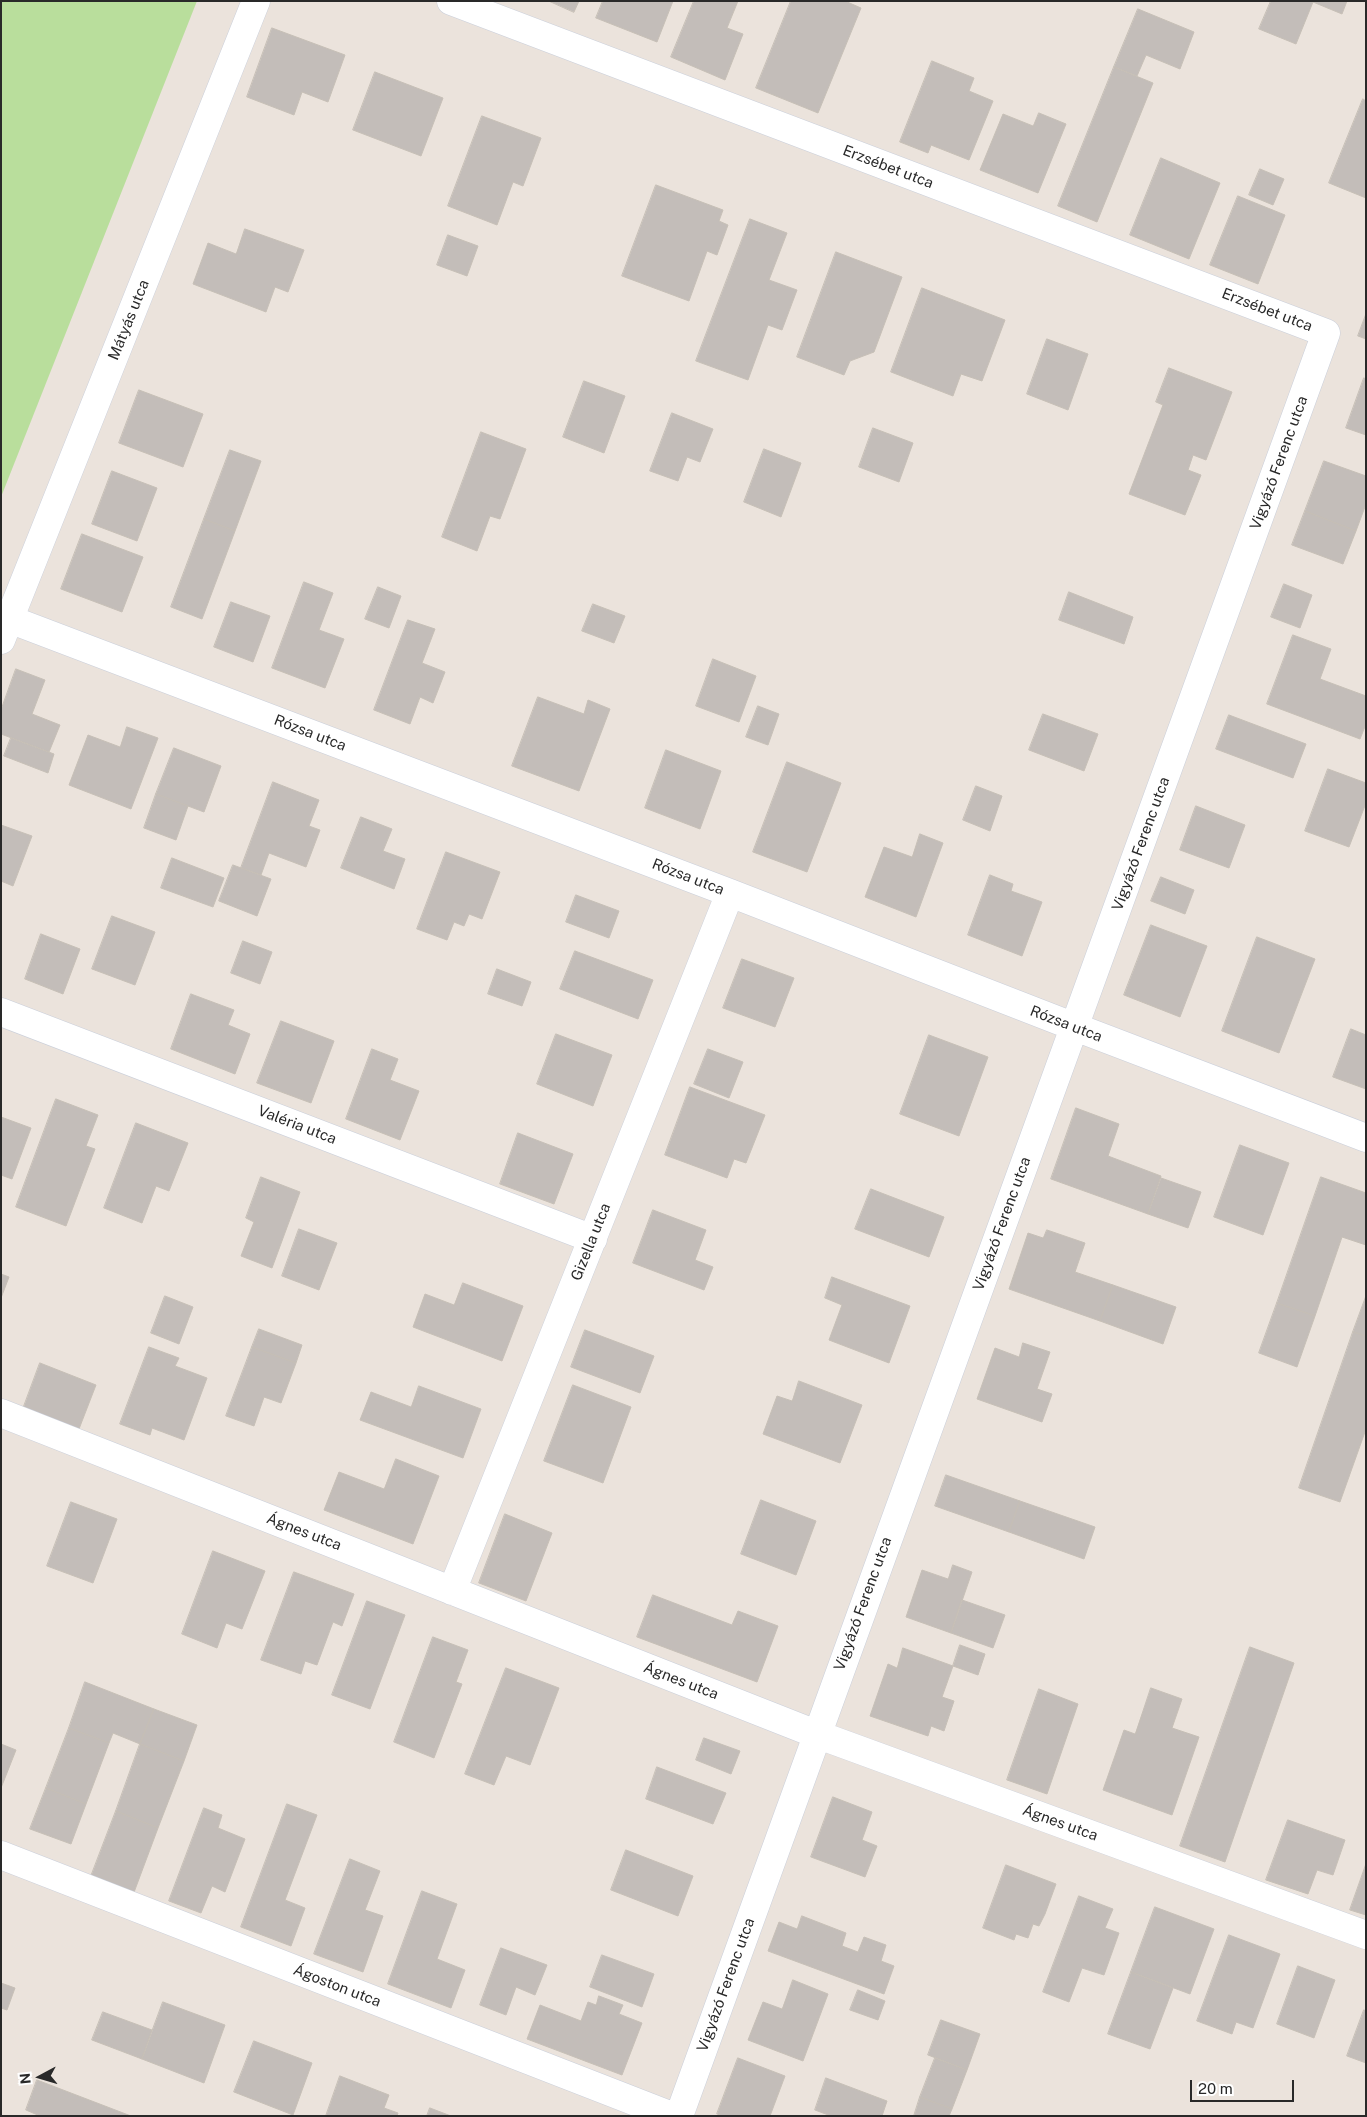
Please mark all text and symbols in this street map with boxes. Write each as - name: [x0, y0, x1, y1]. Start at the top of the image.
- street label: Erzsébet utca: [840, 141, 936, 193]
- street label: Mátyás utca: [105, 277, 153, 363]
- street label: Erzsébet utca: [1219, 284, 1315, 336]
- street label: Vigyázó Ferenc utca: [1246, 394, 1312, 532]
- street label: Rózsa utca: [271, 711, 349, 755]
- street label: Vigyázó Ferenc utca: [1108, 775, 1174, 913]
- street label: Rózsa utca: [649, 855, 727, 899]
- street label: Rózsa utca: [1027, 1002, 1105, 1046]
- street label: Valéria utca: [255, 1102, 339, 1148]
- street label: Vigyázó Ferenc utca: [969, 1155, 1035, 1293]
- street label: Gizella utca: [567, 1201, 615, 1283]
- street label: Ágnes utca: [264, 1509, 344, 1555]
- street label: Vigyázó Ferenc utca: [830, 1535, 896, 1673]
- street label: Ágnes utca: [641, 1658, 721, 1704]
- street label: Ágnes utca: [1020, 1801, 1100, 1845]
- street label: Vigyázó Ferenc utca: [693, 1916, 759, 2054]
- street label: Ágoston utca: [291, 1961, 383, 2011]
- north arrow: [15, 2052, 65, 2102]
- scale bar: [1192, 2070, 1296, 2102]
- text: N: [17, 2072, 34, 2085]
- text: 20 m: [1198, 2080, 1233, 2097]

